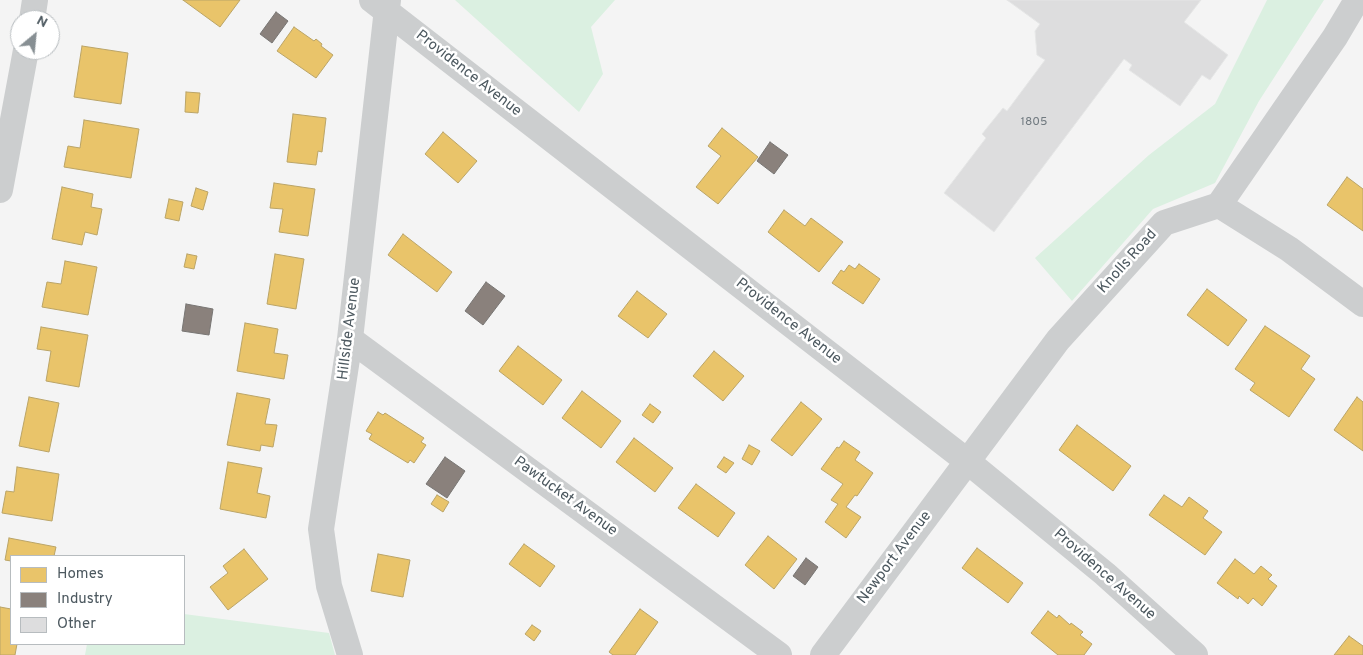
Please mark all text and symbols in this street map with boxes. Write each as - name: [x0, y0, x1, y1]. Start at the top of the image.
- north arrow: [10, 10, 60, 60]
- text: N: [33, 12, 50, 32]
- street label: Providence Avenue: [411, 27, 525, 121]
- house number: 1805: [1021, 116, 1047, 130]
- street label: Knolls Road: [1095, 226, 1161, 298]
- street label: Providence Avenue: [731, 275, 845, 369]
- street label: Hillside Avenue: [335, 277, 365, 381]
- street label: Pawtucket Avenue: [510, 453, 620, 541]
- street label: Newport Avenue: [854, 508, 936, 608]
- street label: Providence Avenue: [1049, 526, 1159, 624]
- legend: [10, 555, 185, 645]
- text: Homes: [57, 565, 104, 584]
- text: Industry: [57, 590, 113, 609]
- text: Other: [57, 615, 96, 634]

